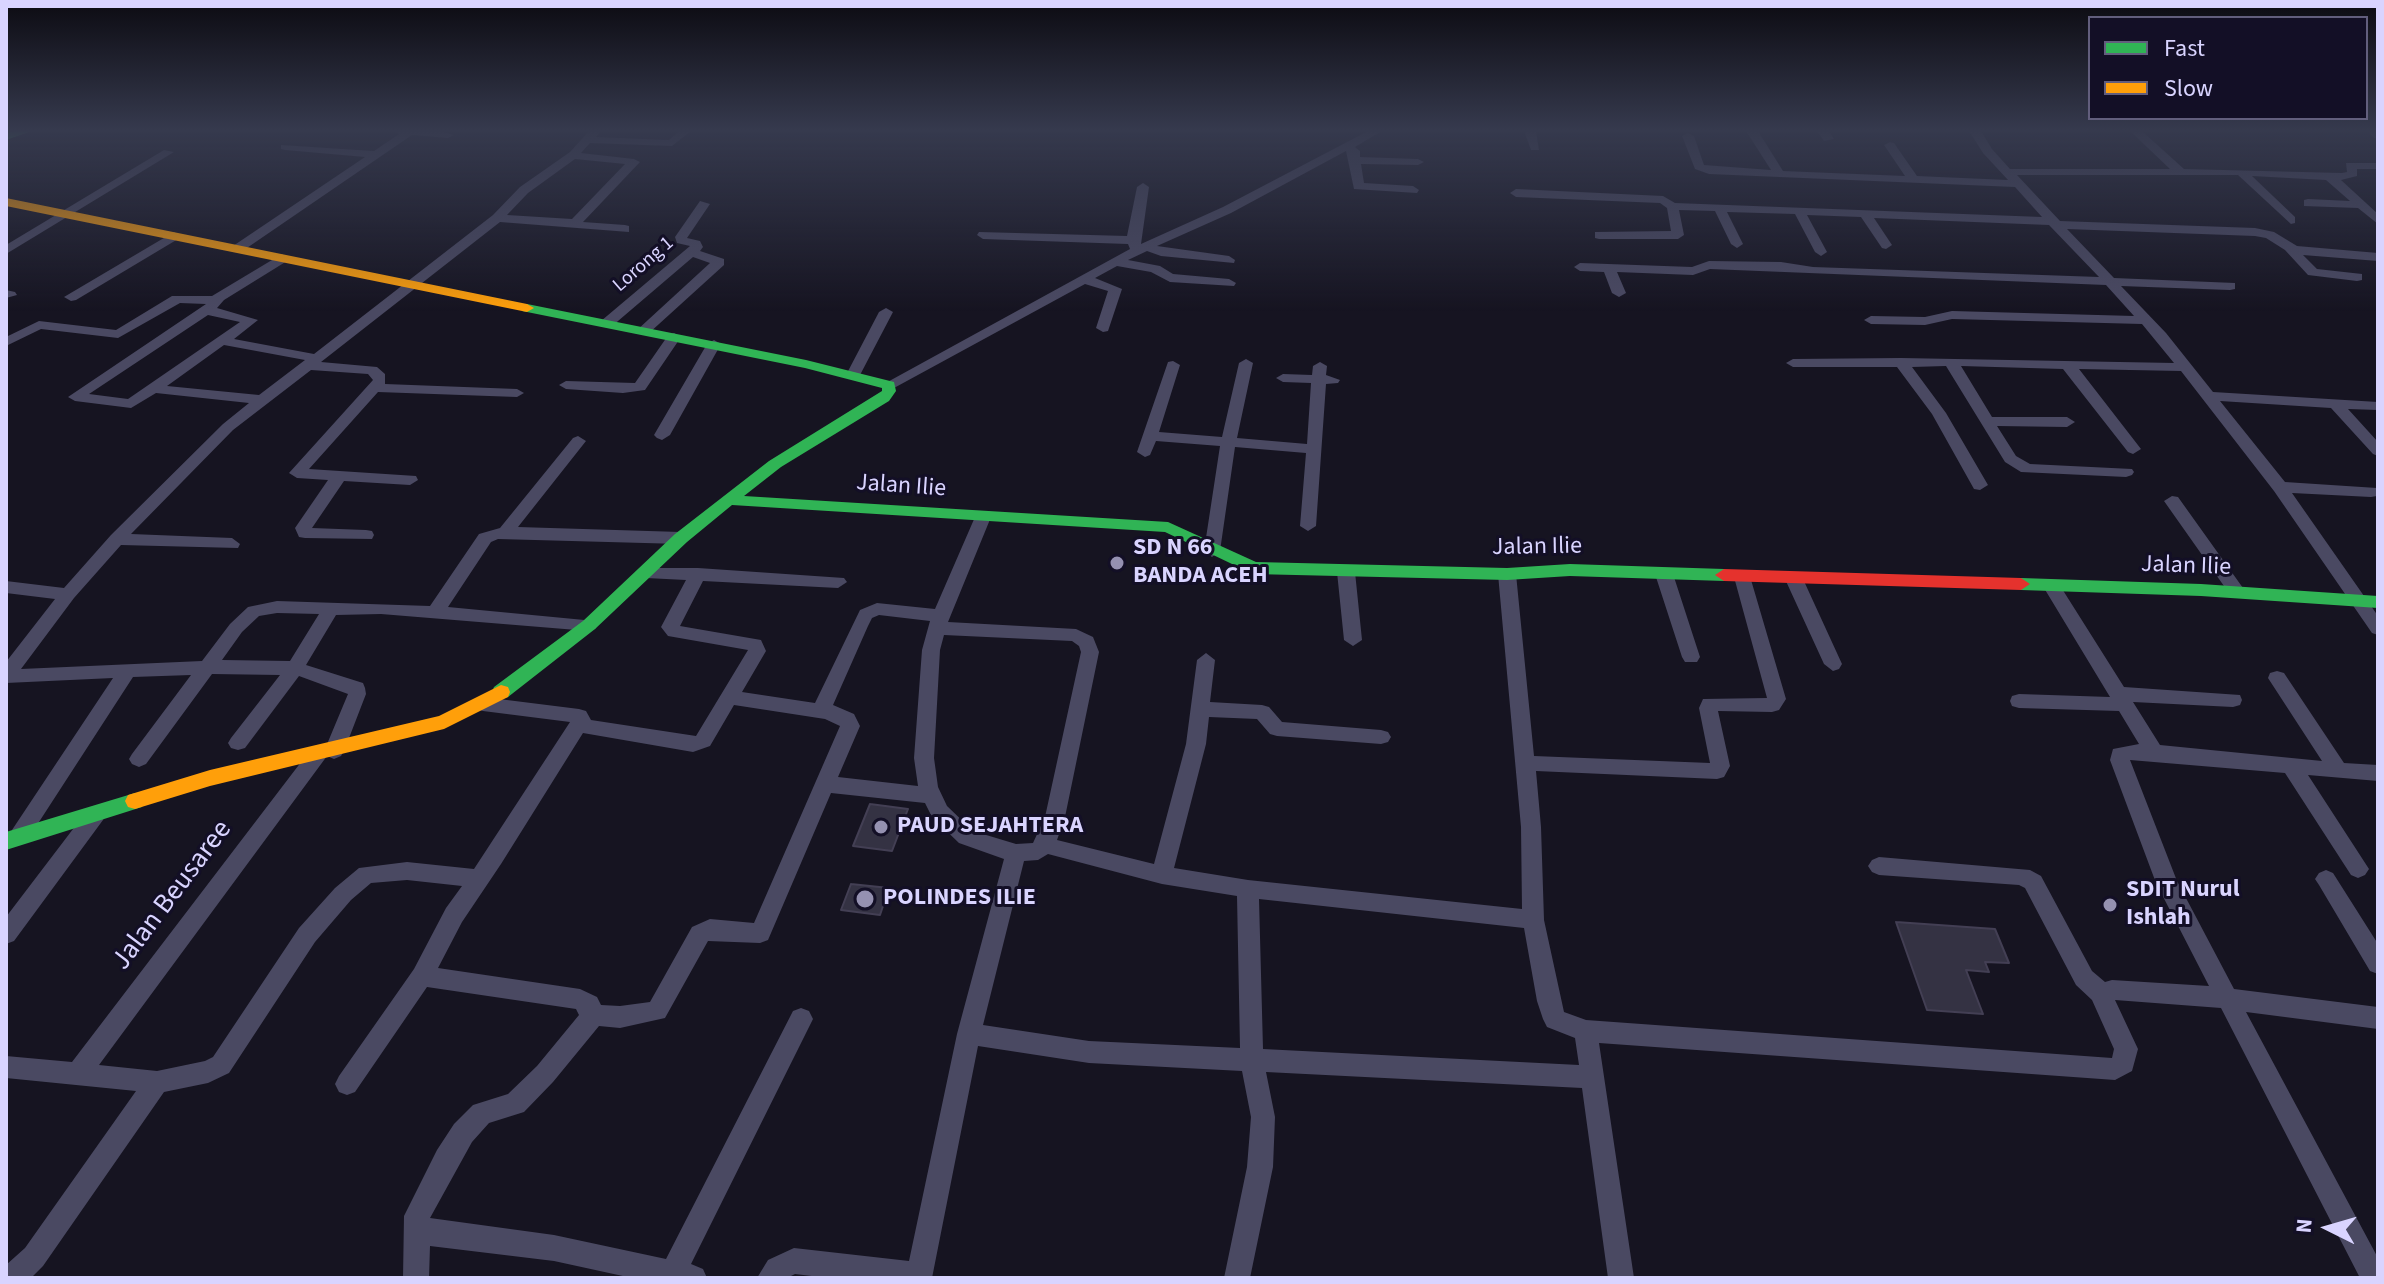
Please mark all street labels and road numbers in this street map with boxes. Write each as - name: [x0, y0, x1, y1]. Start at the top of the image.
- street label: Lorong 1: [609, 232, 679, 298]
- street label: Jalan Ilie: [855, 469, 947, 505]
- street label: Jalan Ilie: [1492, 533, 1582, 563]
- street label: Jalan Ilie: [2141, 551, 2231, 583]
- street label: Jalan Beusaree: [106, 815, 240, 977]

